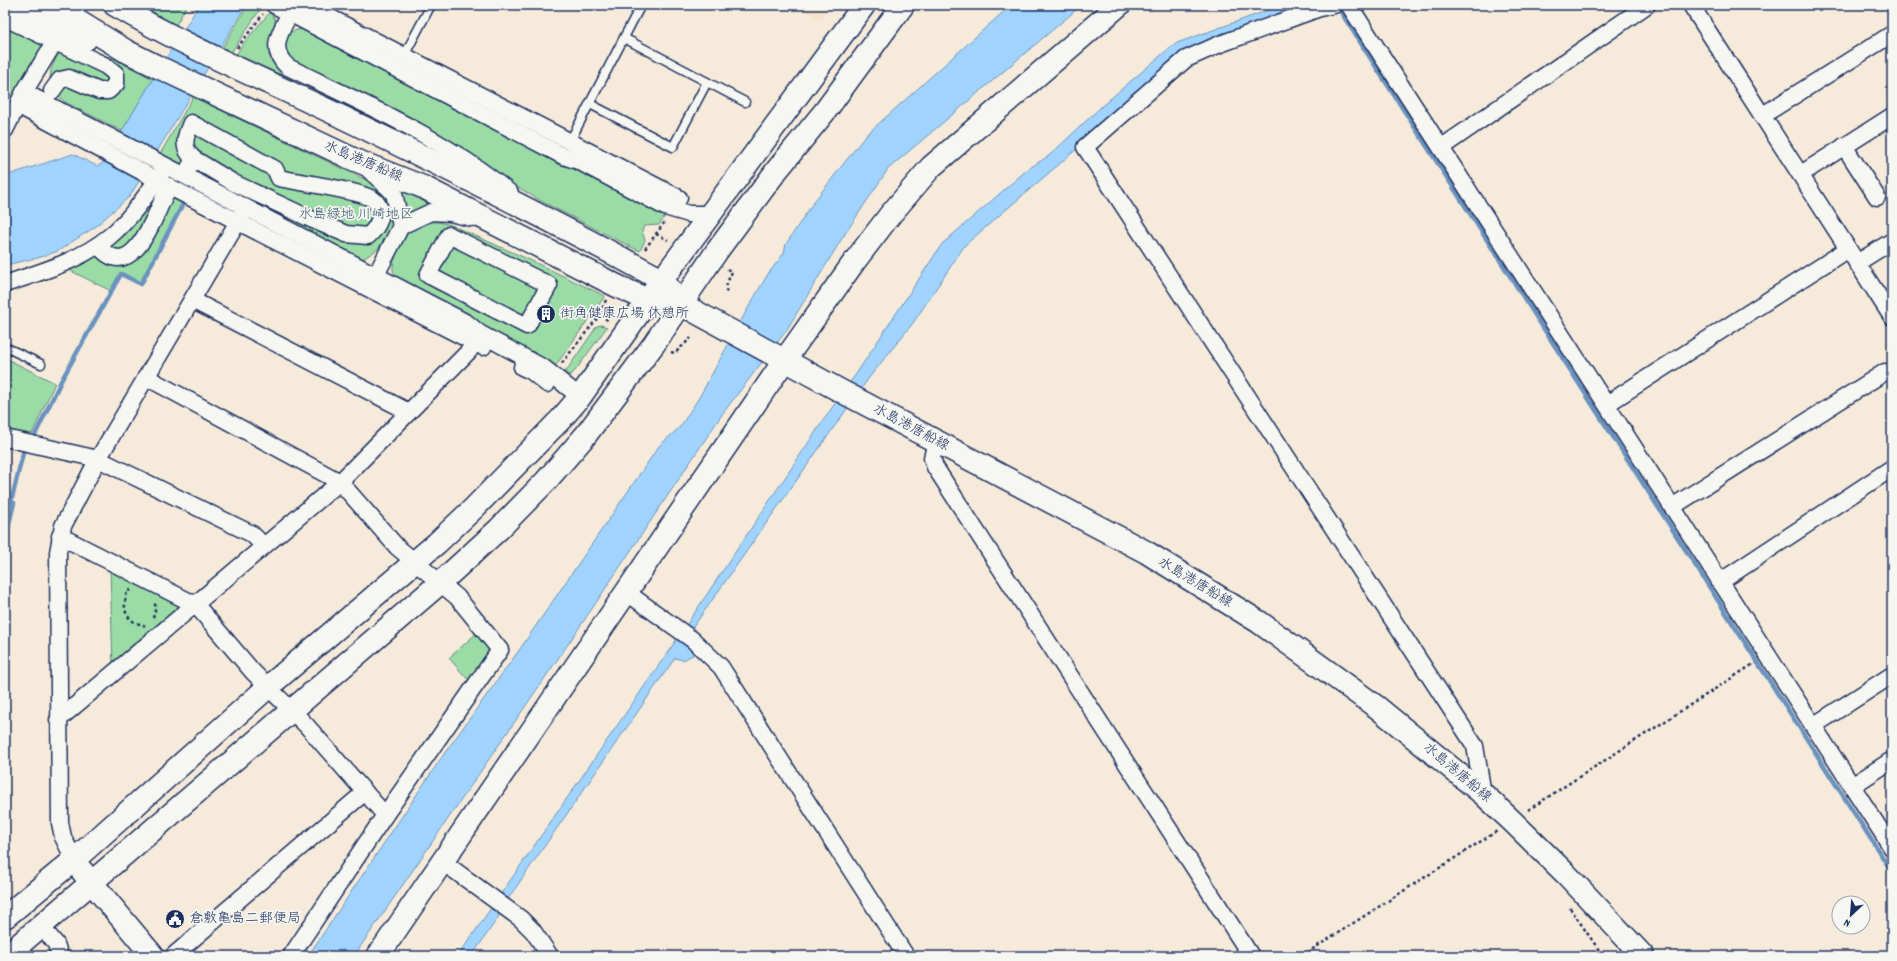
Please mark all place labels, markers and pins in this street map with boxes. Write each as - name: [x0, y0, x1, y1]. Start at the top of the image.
- building icon: 街角健康広場 休憩所: [535, 303, 557, 325]
- place label: 街角健康広場 休憩所: [560, 304, 689, 324]
- public building icon: 倉敷亀島二郵便局: [164, 908, 186, 930]
- place label: 倉敷亀島二郵便局: [189, 909, 301, 929]

